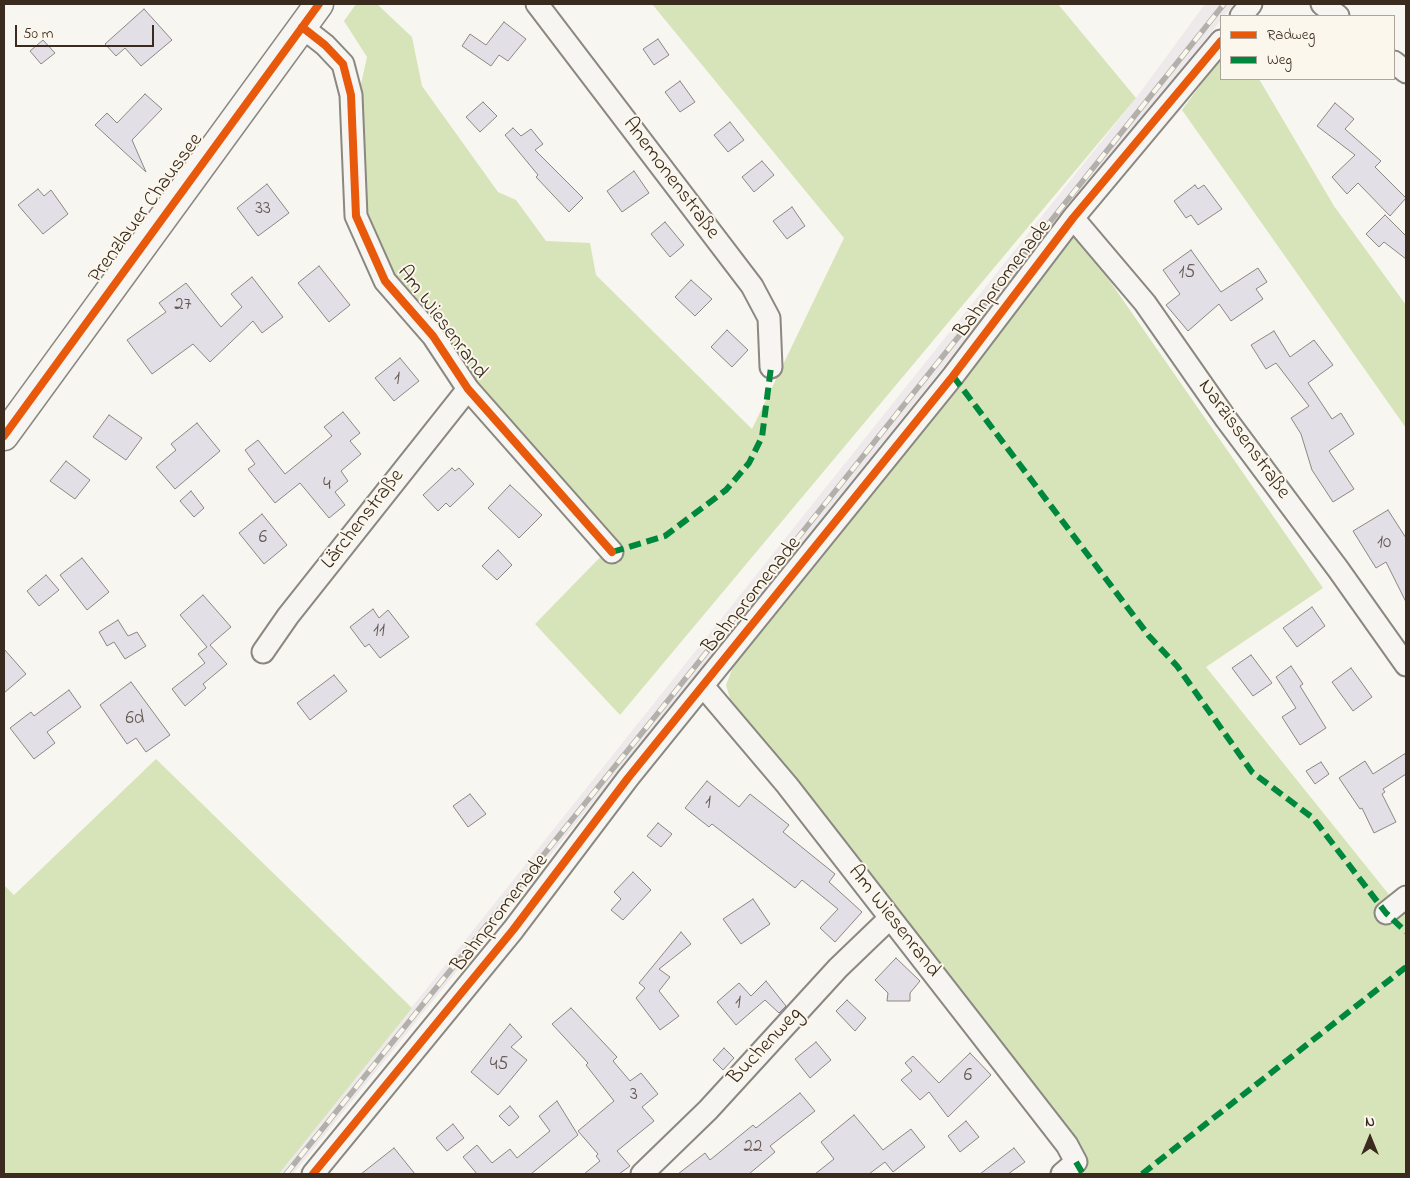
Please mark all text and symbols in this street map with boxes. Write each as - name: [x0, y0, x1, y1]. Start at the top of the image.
- scale bar: [18, 15, 156, 47]
- legend: [1220, 15, 1395, 80]
- text: 50 m: [23, 23, 53, 45]
- text: Radweg: [1267, 24, 1315, 46]
- text: Weg: [1267, 49, 1292, 71]
- street label: Anemonenstraße: [616, 113, 724, 245]
- street label: Prenzlauer Chaussee: [84, 129, 210, 289]
- house number: 33: [255, 199, 271, 221]
- street label: Bahnpromenade: [950, 216, 1058, 344]
- street label: Am Wiesenrand: [390, 261, 492, 385]
- house number: 15: [1179, 263, 1195, 285]
- house number: 27: [174, 295, 192, 317]
- house number: 1: [394, 369, 400, 391]
- street label: Narzissenstraße: [1191, 375, 1295, 505]
- street label: Lärchenstraße: [317, 465, 411, 575]
- house number: 4: [323, 475, 331, 497]
- house number: 6: [259, 528, 267, 550]
- street label: Bahnpromenade: [698, 532, 808, 660]
- house number: 10: [1377, 533, 1391, 555]
- house number: 11: [373, 621, 385, 643]
- house number: 6d: [125, 709, 145, 731]
- house number: 1: [705, 793, 711, 815]
- street label: Bahnpromenade: [447, 850, 555, 978]
- street label: Am Wiesenrand: [841, 861, 945, 983]
- house number: 1: [735, 993, 741, 1015]
- street label: Buchenweg: [723, 1003, 809, 1091]
- house number: 45: [490, 1055, 508, 1077]
- house number: 6: [964, 1066, 972, 1088]
- house number: 3: [630, 1085, 638, 1107]
- text: N: [1365, 1112, 1375, 1133]
- north arrow: [1345, 1113, 1395, 1163]
- house number: 22: [744, 1137, 762, 1159]

